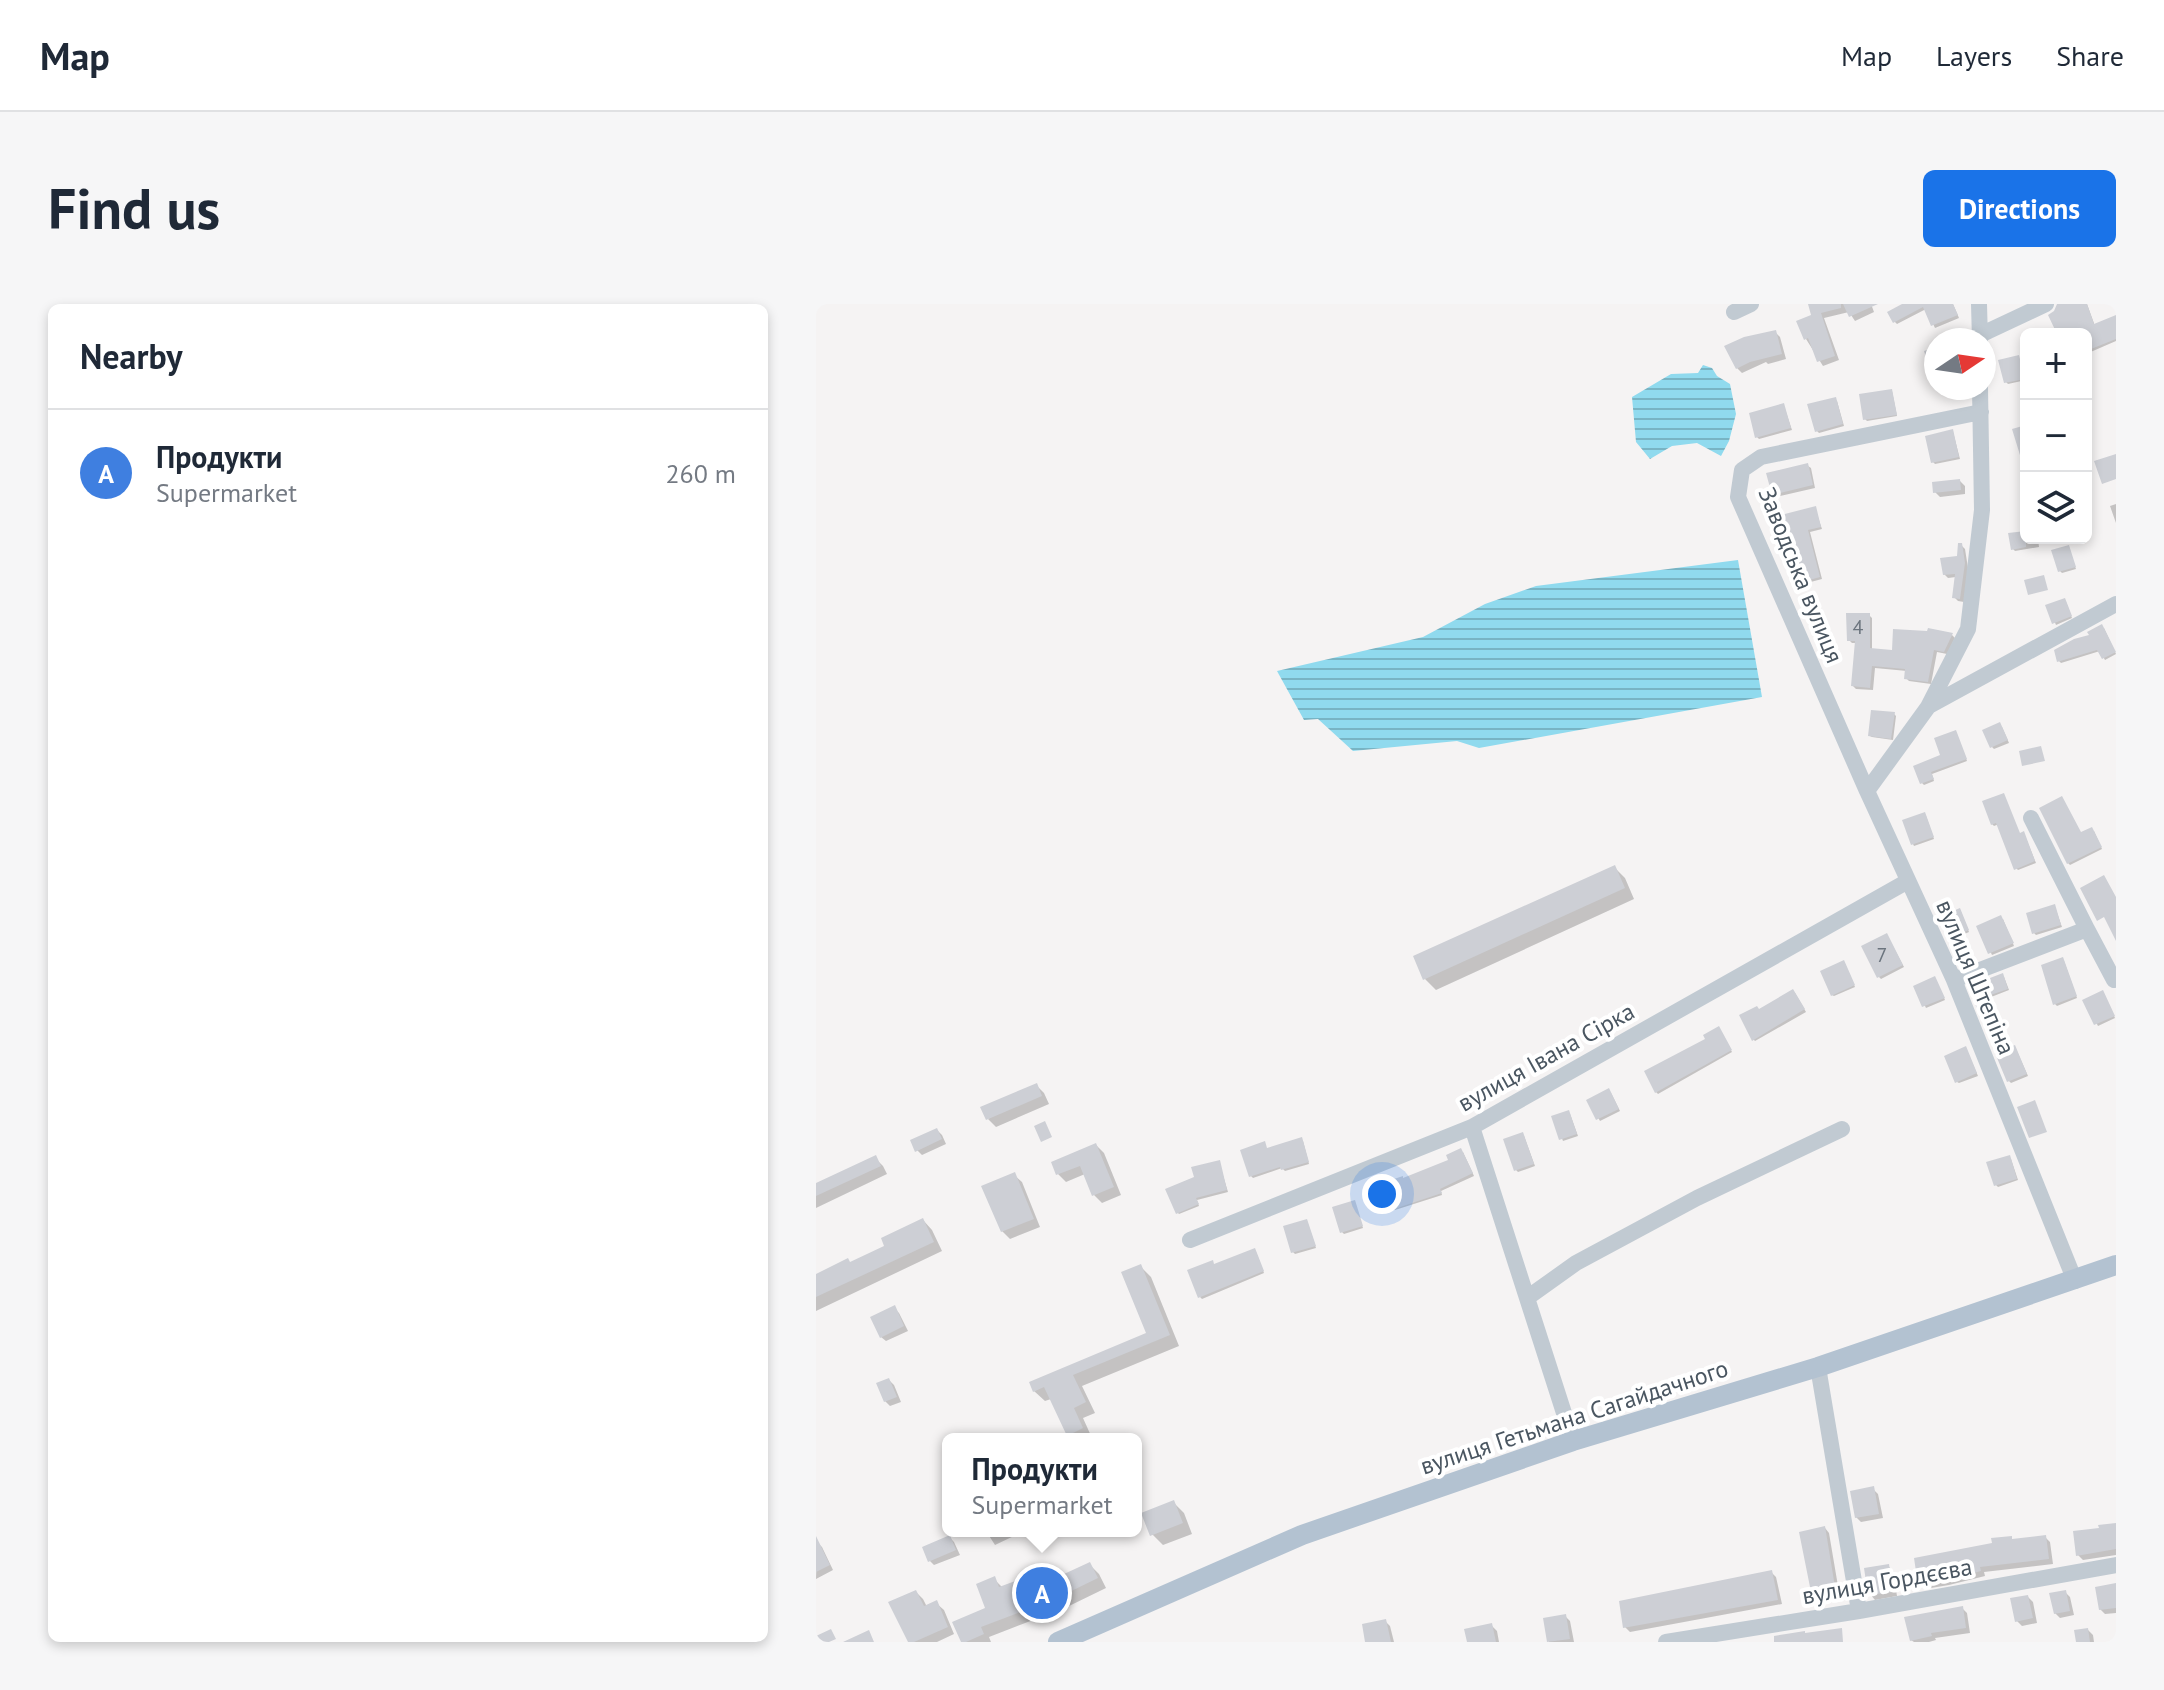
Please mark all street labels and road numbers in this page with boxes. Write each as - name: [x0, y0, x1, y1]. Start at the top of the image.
- street label: Заводська вулиця: [1752, 483, 1850, 667]
- street label: вулиця Штепіна: [1929, 895, 2023, 1059]
- street label: вулиця Івана Сірка: [1452, 996, 1640, 1118]
- street label: вулиця Гетьмана Сагайдачного: [1416, 1353, 1732, 1481]
- street label: вулиця Гордєєва: [1800, 1551, 1974, 1611]

